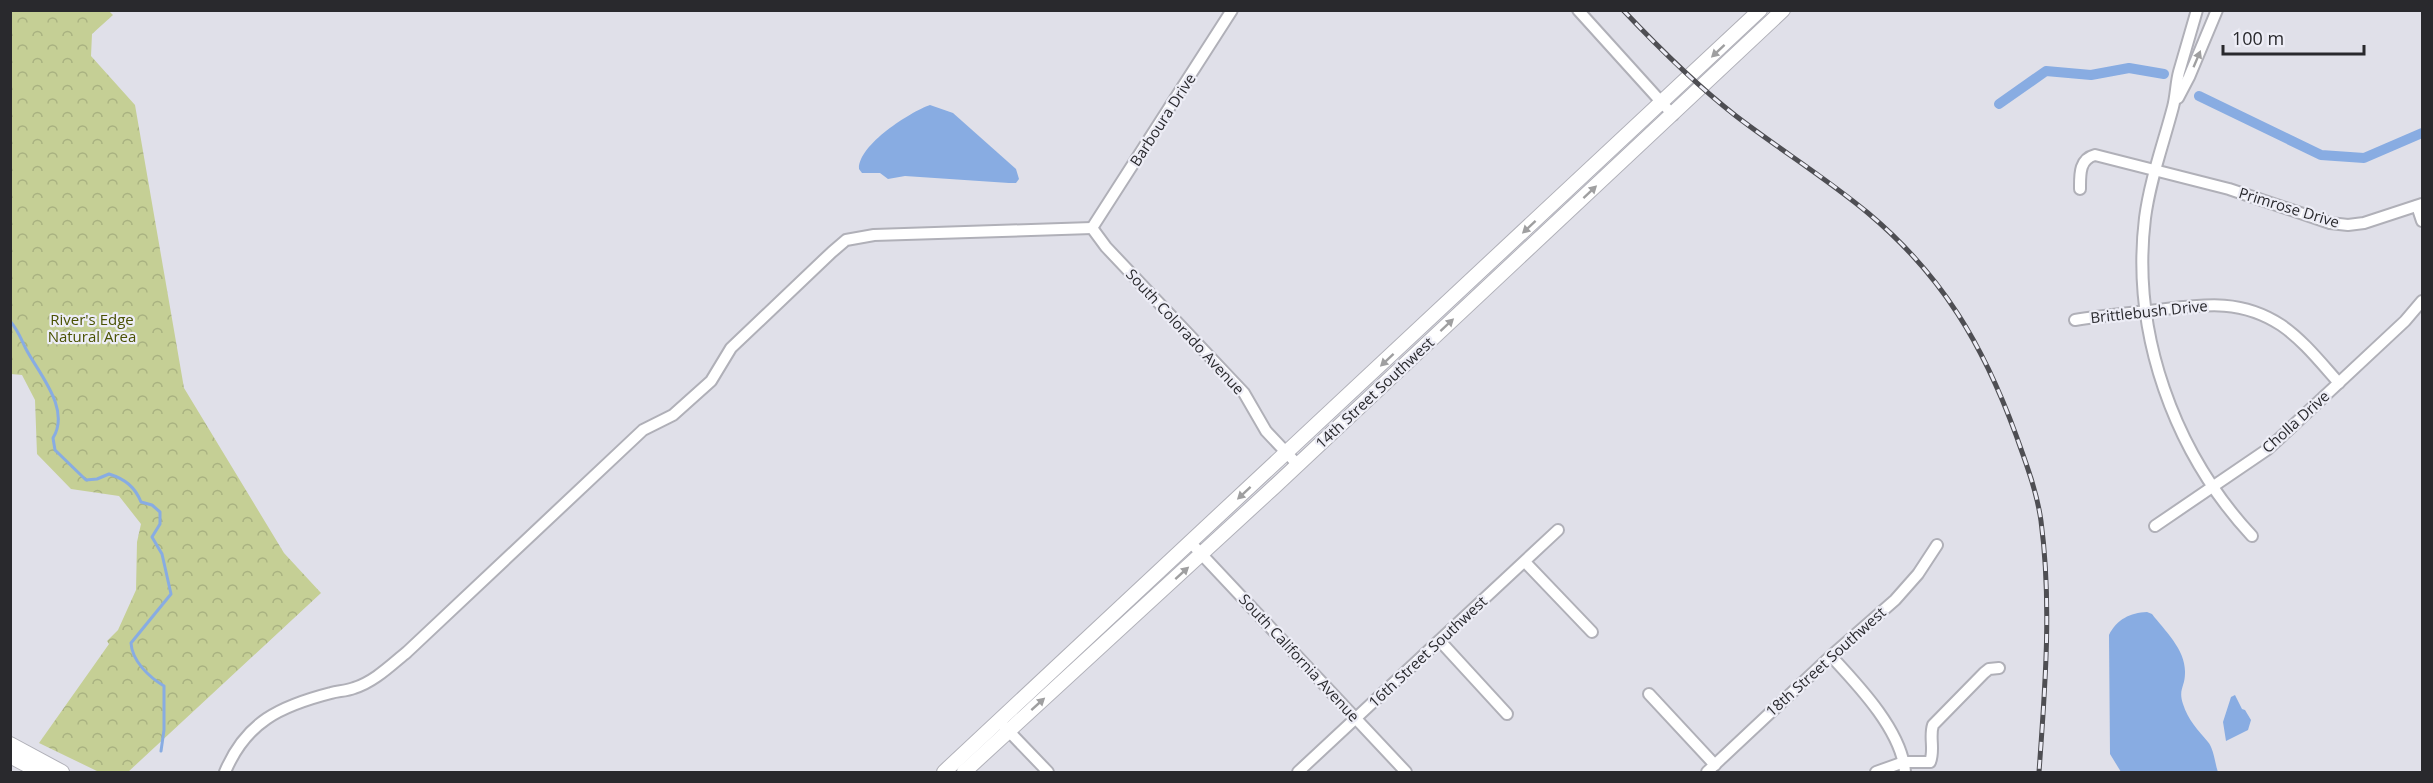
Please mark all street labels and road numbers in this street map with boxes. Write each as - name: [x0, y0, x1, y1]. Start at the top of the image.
- street label: Barboura Drive: [1125, 69, 1200, 170]
- street label: Primrose Drive: [2237, 182, 2342, 232]
- street label: South Colorado Avenue: [1122, 264, 1249, 398]
- street label: Brittlebush Drive: [2089, 295, 2209, 327]
- street label: 14th Street Southwest: [1311, 332, 1438, 452]
- street label: Cholla Drive: [2257, 386, 2333, 457]
- street label: South California Avenue: [1235, 589, 1364, 726]
- street label: 16th Street Southwest: [1364, 591, 1491, 711]
- street label: 18th Street Southwest: [1761, 602, 1890, 721]

